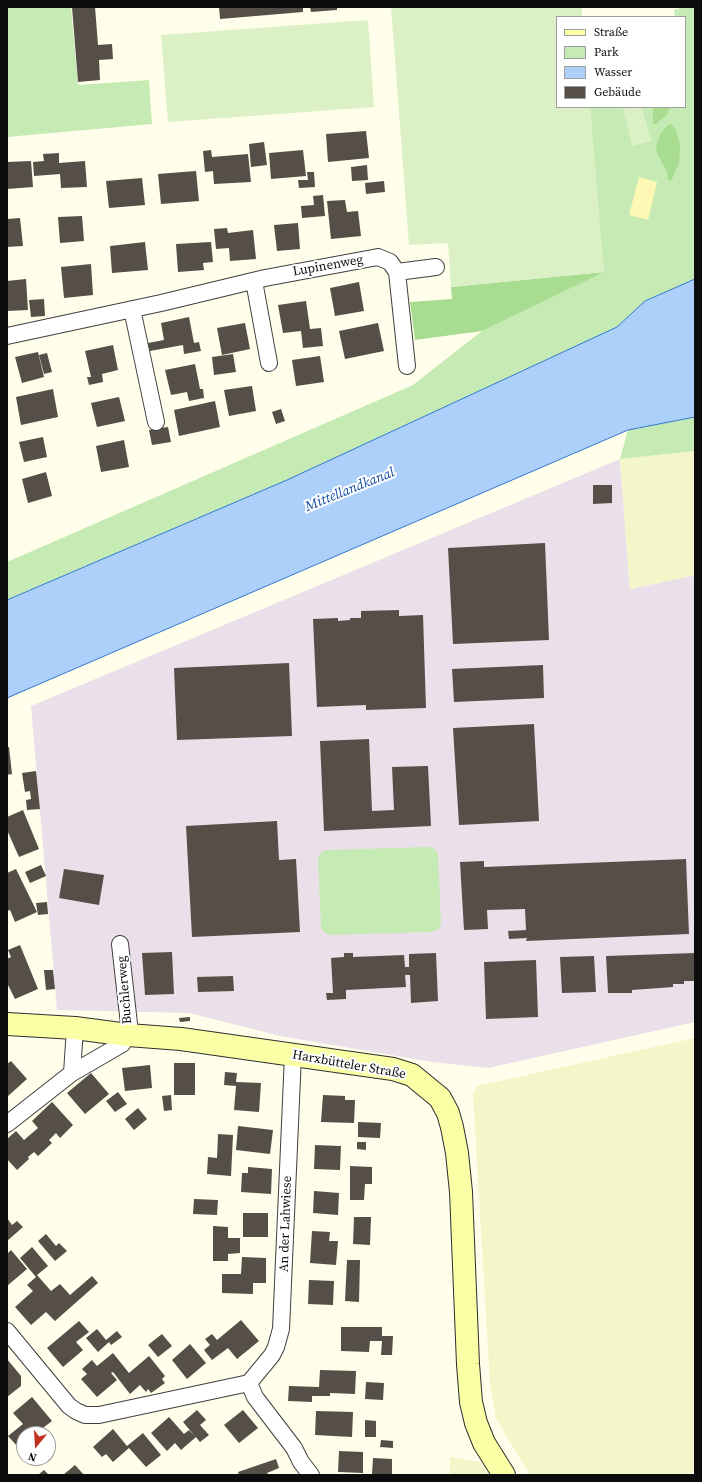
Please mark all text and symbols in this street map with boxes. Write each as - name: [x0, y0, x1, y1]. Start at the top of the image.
- legend: [556, 16, 686, 108]
- text: Straße: [594, 24, 628, 40]
- text: Park: [594, 44, 619, 60]
- text: Wasser: [594, 64, 632, 80]
- text: Gebäude: [594, 84, 641, 100]
- street label: Lupinenweg: [292, 252, 364, 280]
- water label: Mittellandkanal: [303, 464, 397, 516]
- street label: Buchlerweg: [114, 955, 136, 1025]
- street label: Harxbütteler Straße: [291, 1047, 407, 1083]
- street label: An der Lahwiese: [277, 1175, 295, 1273]
- north arrow: [16, 1426, 56, 1466]
- text: N: [26, 1449, 39, 1465]

